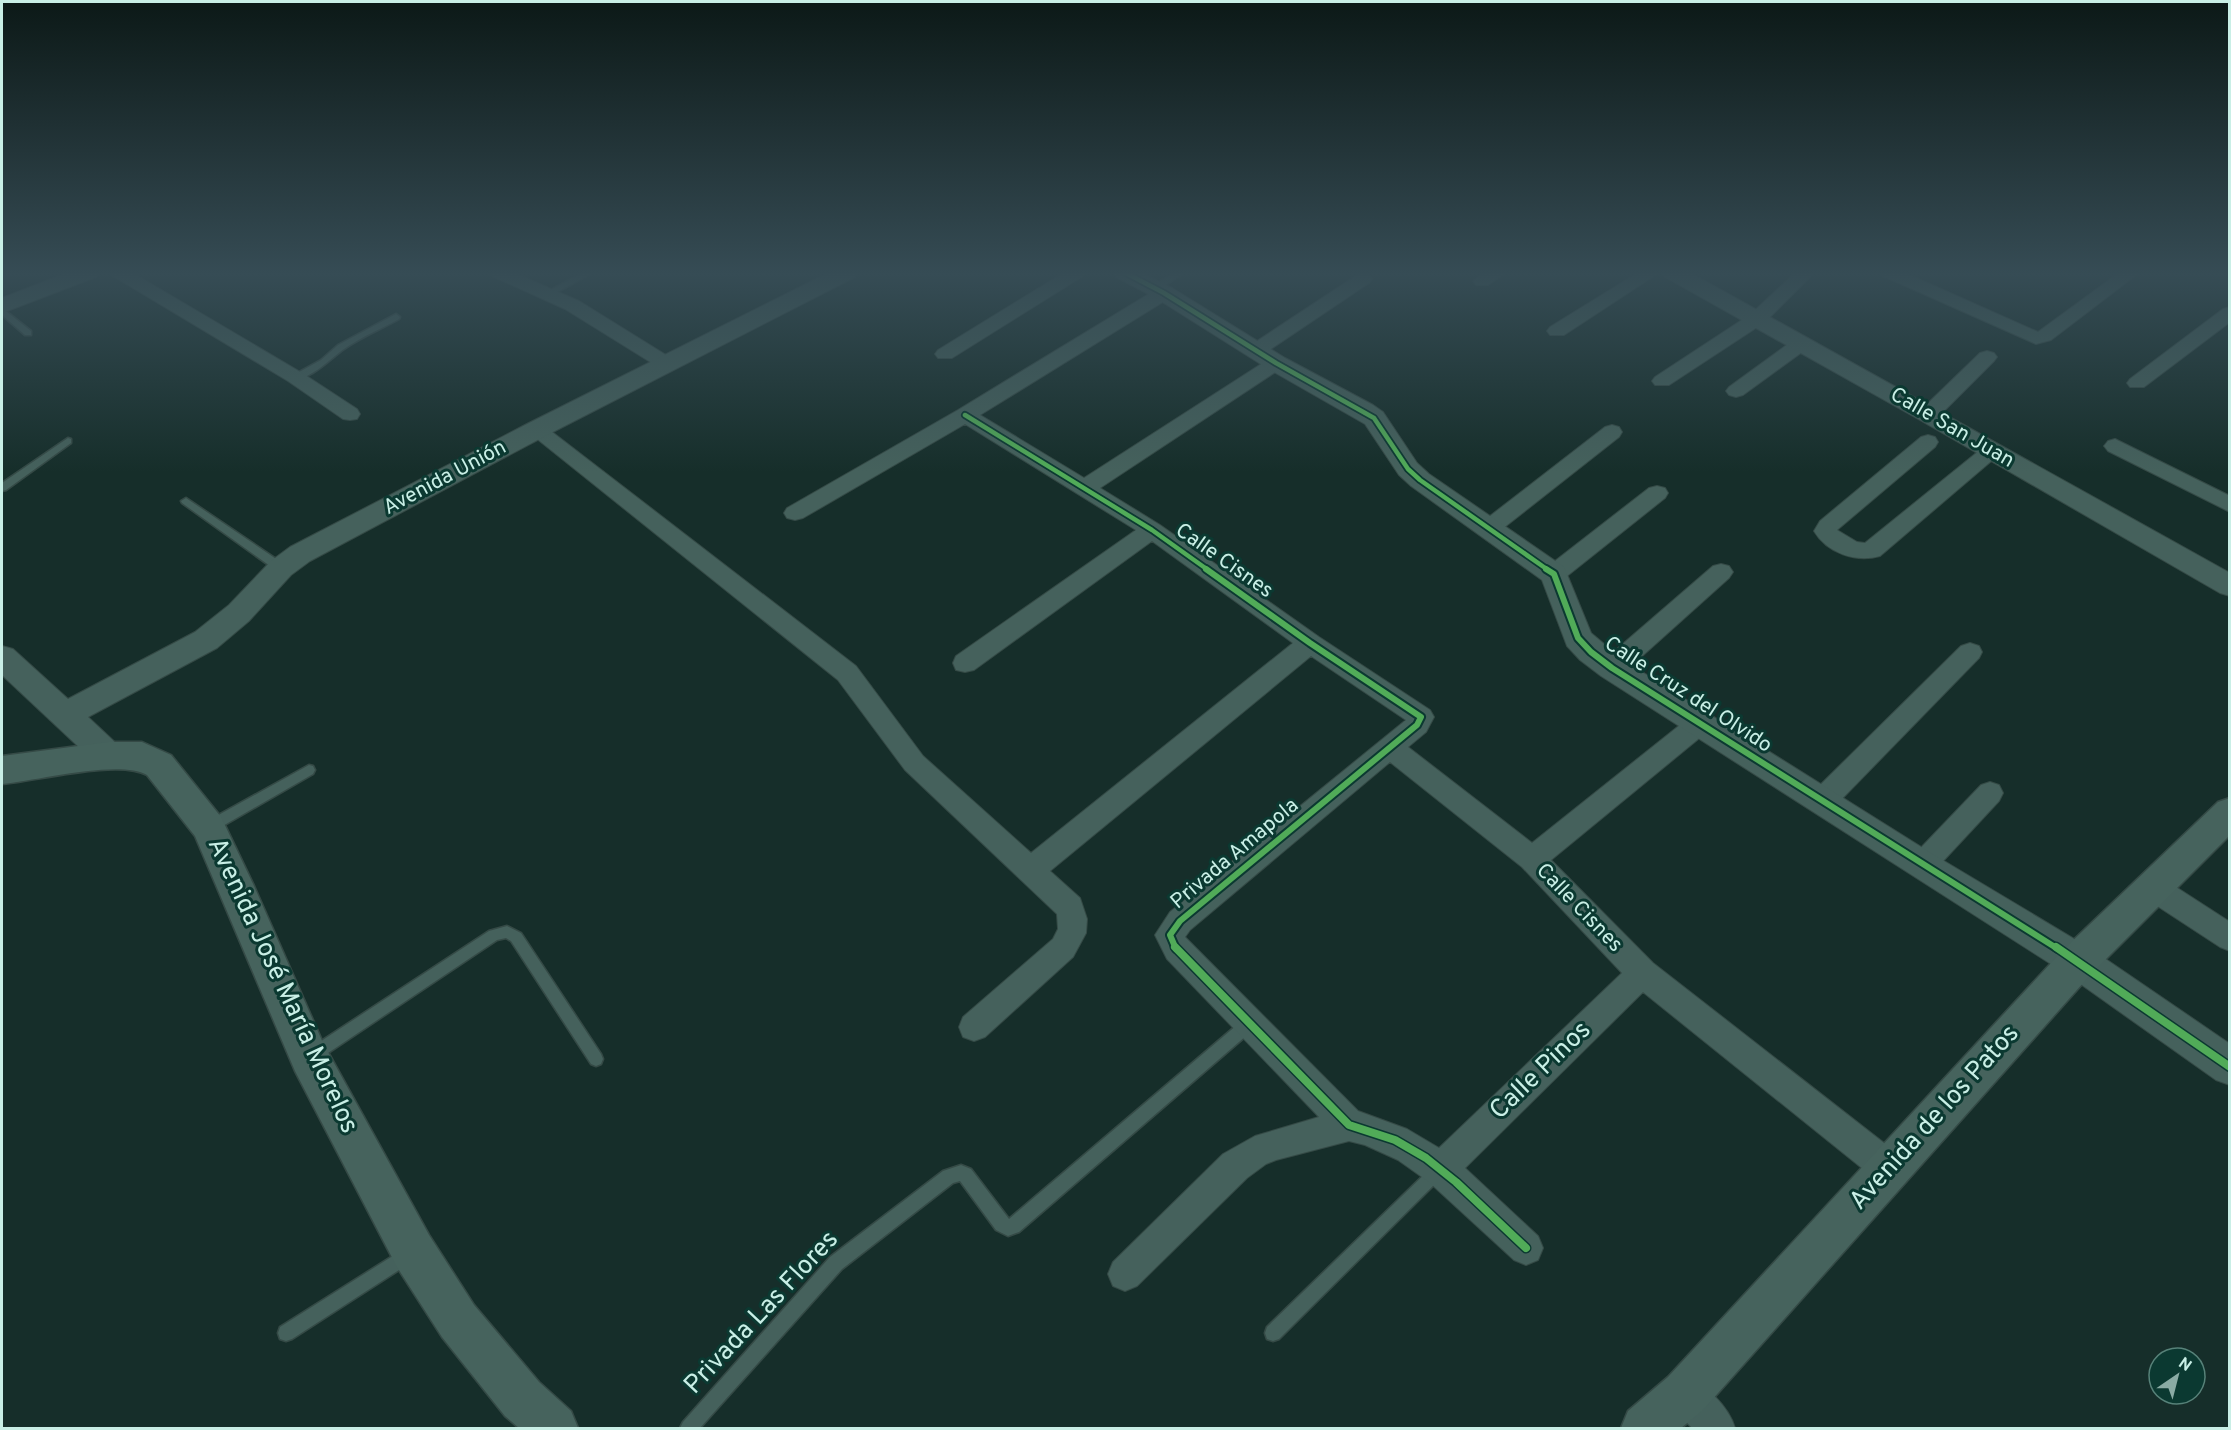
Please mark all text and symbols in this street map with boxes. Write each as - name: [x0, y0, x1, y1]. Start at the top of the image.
- street label: Calle San Juan: [1885, 382, 2019, 474]
- street label: Avenida Unión: [379, 434, 511, 522]
- street label: Calle Cisnes: [1170, 517, 1278, 605]
- street label: Calle Cruz del Olvido: [1599, 631, 1777, 759]
- street label: Privada Amapola: [1165, 792, 1305, 916]
- street label: Avenida José María Morelos: [199, 833, 365, 1139]
- street label: Calle Cisnes: [1530, 858, 1628, 958]
- street label: Calle Pinos: [1483, 1014, 1599, 1128]
- street label: Avenida de los Patos: [1843, 1018, 2027, 1218]
- street label: Privada Las Flores: [678, 1224, 846, 1402]
- north arrow: [2147, 1346, 2207, 1406]
- text: N: [2174, 1354, 2195, 1377]

